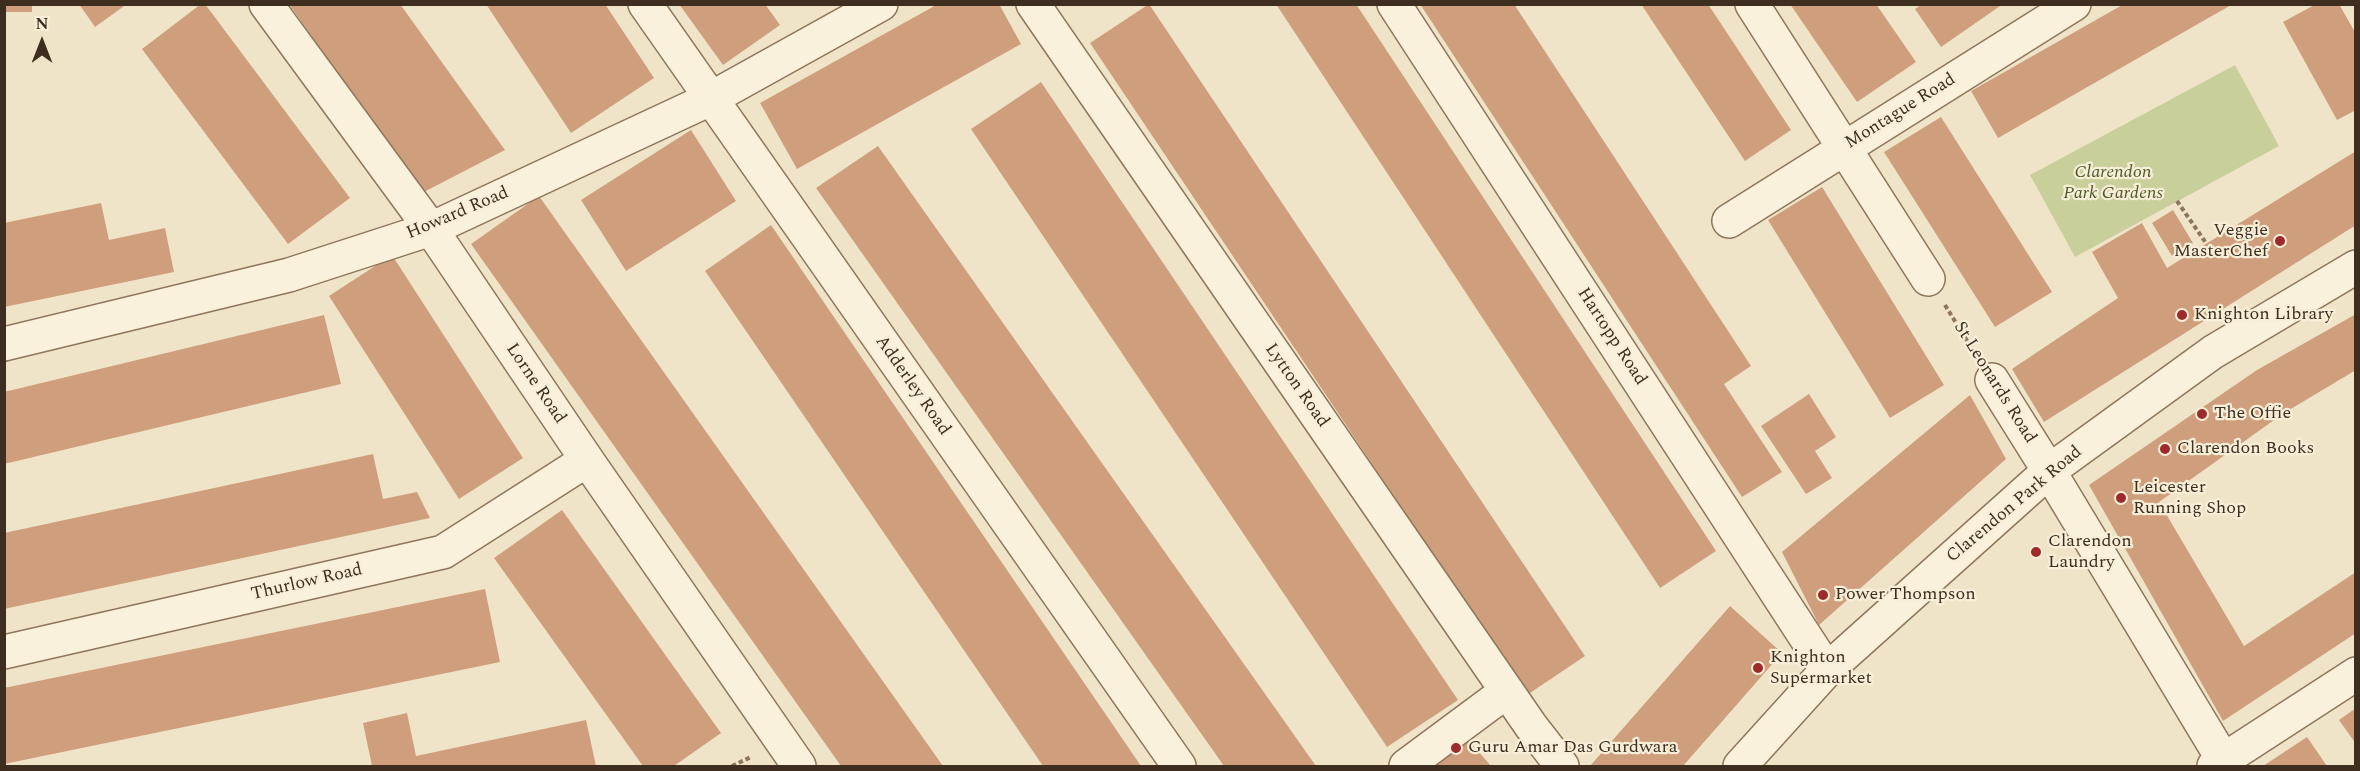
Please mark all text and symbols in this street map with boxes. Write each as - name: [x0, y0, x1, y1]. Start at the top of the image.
- north arrow: [12, 12, 72, 72]
- text: N: [35, 12, 49, 36]
- street label: Montague Road: [1842, 69, 1960, 155]
- park label: Clarendon Park Gardens: [2063, 162, 2163, 204]
- street label: Howard Road: [404, 183, 512, 245]
- place label: Veggie MasterChef: [2174, 220, 2268, 262]
- marker: Veggie MasterChef: [2273, 234, 2287, 248]
- street label: Hartopp Road: [1571, 284, 1651, 390]
- place label: Knighton Library: [2194, 304, 2333, 326]
- marker: Knighton Library: [2175, 308, 2189, 322]
- street label: St Leonards Road: [1948, 318, 2040, 448]
- street label: Adderley Road: [870, 332, 954, 440]
- street label: Lorne Road: [500, 340, 570, 428]
- street label: Lytton Road: [1259, 340, 1333, 432]
- place label: The Offie: [2214, 403, 2291, 425]
- marker: The Offie: [2195, 407, 2209, 421]
- place label: Clarendon Books: [2177, 438, 2314, 460]
- street label: Clarendon Park Road: [1943, 442, 2087, 568]
- marker: Clarendon Books: [2158, 442, 2172, 456]
- place label: Leicester Running Shop: [2133, 477, 2246, 520]
- marker: Leicester Running Shop: [2114, 491, 2128, 505]
- place label: Clarendon Laundry: [2048, 531, 2132, 574]
- marker: Clarendon Laundry: [2029, 545, 2043, 559]
- street label: Thurlow Road: [249, 560, 365, 606]
- place label: Power Thompson: [1835, 584, 1976, 606]
- marker: Power Thompson: [1816, 588, 1830, 602]
- place label: Knighton Supermarket: [1770, 647, 1872, 690]
- marker: Knighton Supermarket: [1751, 661, 1765, 675]
- place label: Guru Amar Das Gurdwara: [1468, 737, 1678, 759]
- marker: Guru Amar Das Gurdwara: [1449, 741, 1463, 755]

